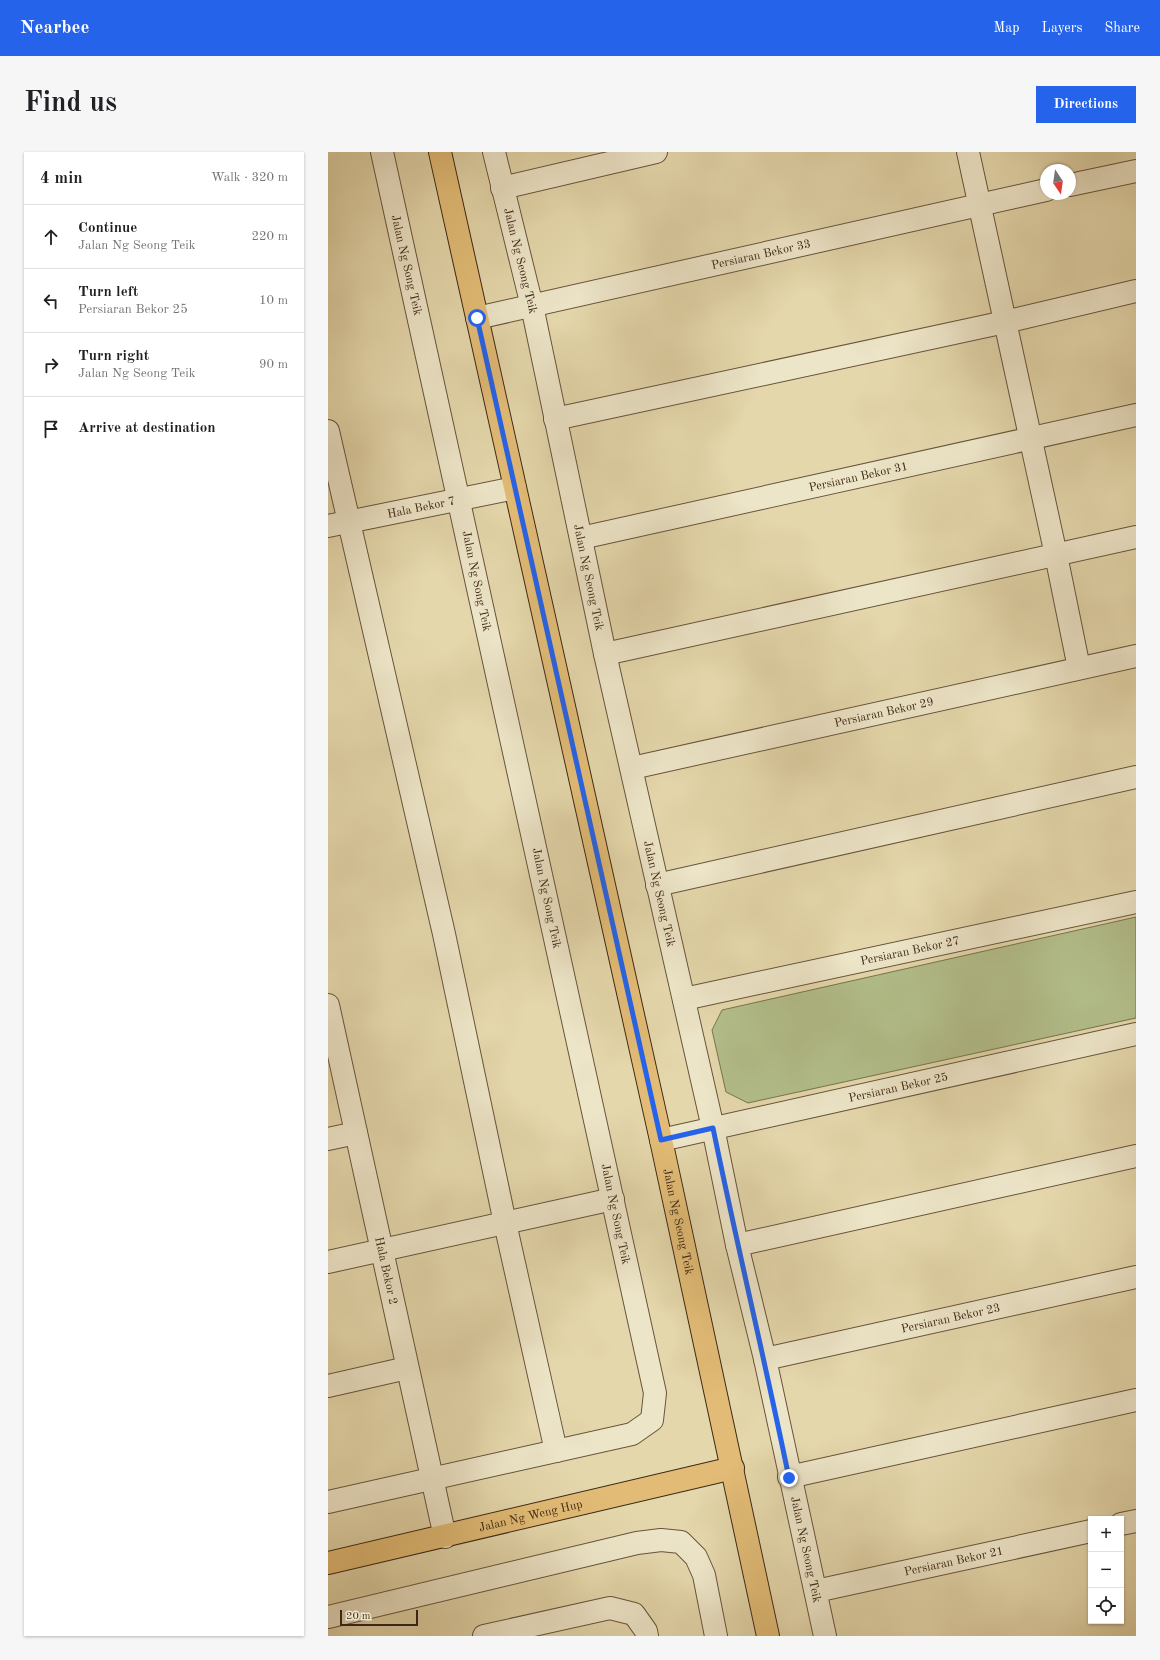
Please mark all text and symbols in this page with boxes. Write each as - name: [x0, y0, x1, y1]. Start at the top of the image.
- text: Nearbee: [20, 19, 89, 38]
- text: Map: [994, 21, 1020, 35]
- text: Layers: [1042, 21, 1083, 35]
- text: Share: [1105, 21, 1140, 35]
- button: Directions: [1036, 86, 1136, 123]
- text: Find us: [24, 90, 117, 118]
- north arrow: [1040, 164, 1076, 200]
- text: 4 min: [40, 170, 83, 187]
- text: Walk · 320 m: [211, 171, 288, 184]
- street label: Jalan Ng Seong Teik: [501, 207, 538, 315]
- street label: Jalan Ng Song Teik: [389, 214, 423, 317]
- text: Continue: [78, 221, 137, 236]
- icon: ahead: [40, 226, 62, 248]
- text: 220 m: [251, 230, 288, 243]
- street label: Persiaran Bekor 33: [710, 238, 812, 272]
- text: Jalan Ng Seong Teik: [78, 239, 196, 252]
- text: Turn left: [78, 285, 138, 300]
- icon: left: [40, 290, 62, 312]
- text: 10 m: [259, 294, 288, 307]
- text: Persiaran Bekor 25: [78, 303, 188, 316]
- route start: [468, 309, 486, 327]
- text: Turn right: [78, 349, 149, 364]
- icon: right: [40, 354, 62, 376]
- text: 90 m: [259, 358, 288, 371]
- text: Jalan Ng Seong Teik: [78, 367, 196, 380]
- icon: arrive: [40, 418, 62, 440]
- text: Arrive at destination: [78, 421, 216, 436]
- street label: Persiaran Bekor 31: [808, 461, 909, 494]
- street label: Hala Bekor 7: [386, 495, 456, 521]
- street label: Jalan Ng Seong Teik: [571, 523, 605, 632]
- street label: Jalan Ng Song Teik: [459, 530, 493, 633]
- street label: Persiaran Bekor 29: [833, 696, 935, 730]
- street label: Jalan Ng Seong Teik: [641, 840, 677, 948]
- street label: Jalan Ng Song Teik: [529, 847, 563, 950]
- street label: Persiaran Bekor 27: [859, 935, 961, 968]
- street label: Persiaran Bekor 25: [848, 1070, 949, 1105]
- street label: Jalan Ng Song Teik: [598, 1163, 632, 1266]
- street label: Jalan Ng Seong Teik: [660, 1168, 695, 1276]
- street label: Hala Bekor 2: [372, 1236, 399, 1306]
- street label: Persiaran Bekor 23: [900, 1302, 1002, 1336]
- route end: [780, 1469, 798, 1487]
- street label: Jalan Ng Seong Teik: [788, 1495, 823, 1604]
- street label: Jalan Ng Weng Hup: [478, 1499, 584, 1534]
- map controls: [1088, 1516, 1124, 1624]
- button: +: [1088, 1516, 1124, 1552]
- street label: Persiaran Bekor 21: [903, 1545, 1005, 1579]
- button: −: [1088, 1552, 1124, 1588]
- button: locate: [1088, 1588, 1124, 1624]
- scale bar: [340, 1608, 418, 1627]
- text: 20 m: [346, 1611, 371, 1622]

